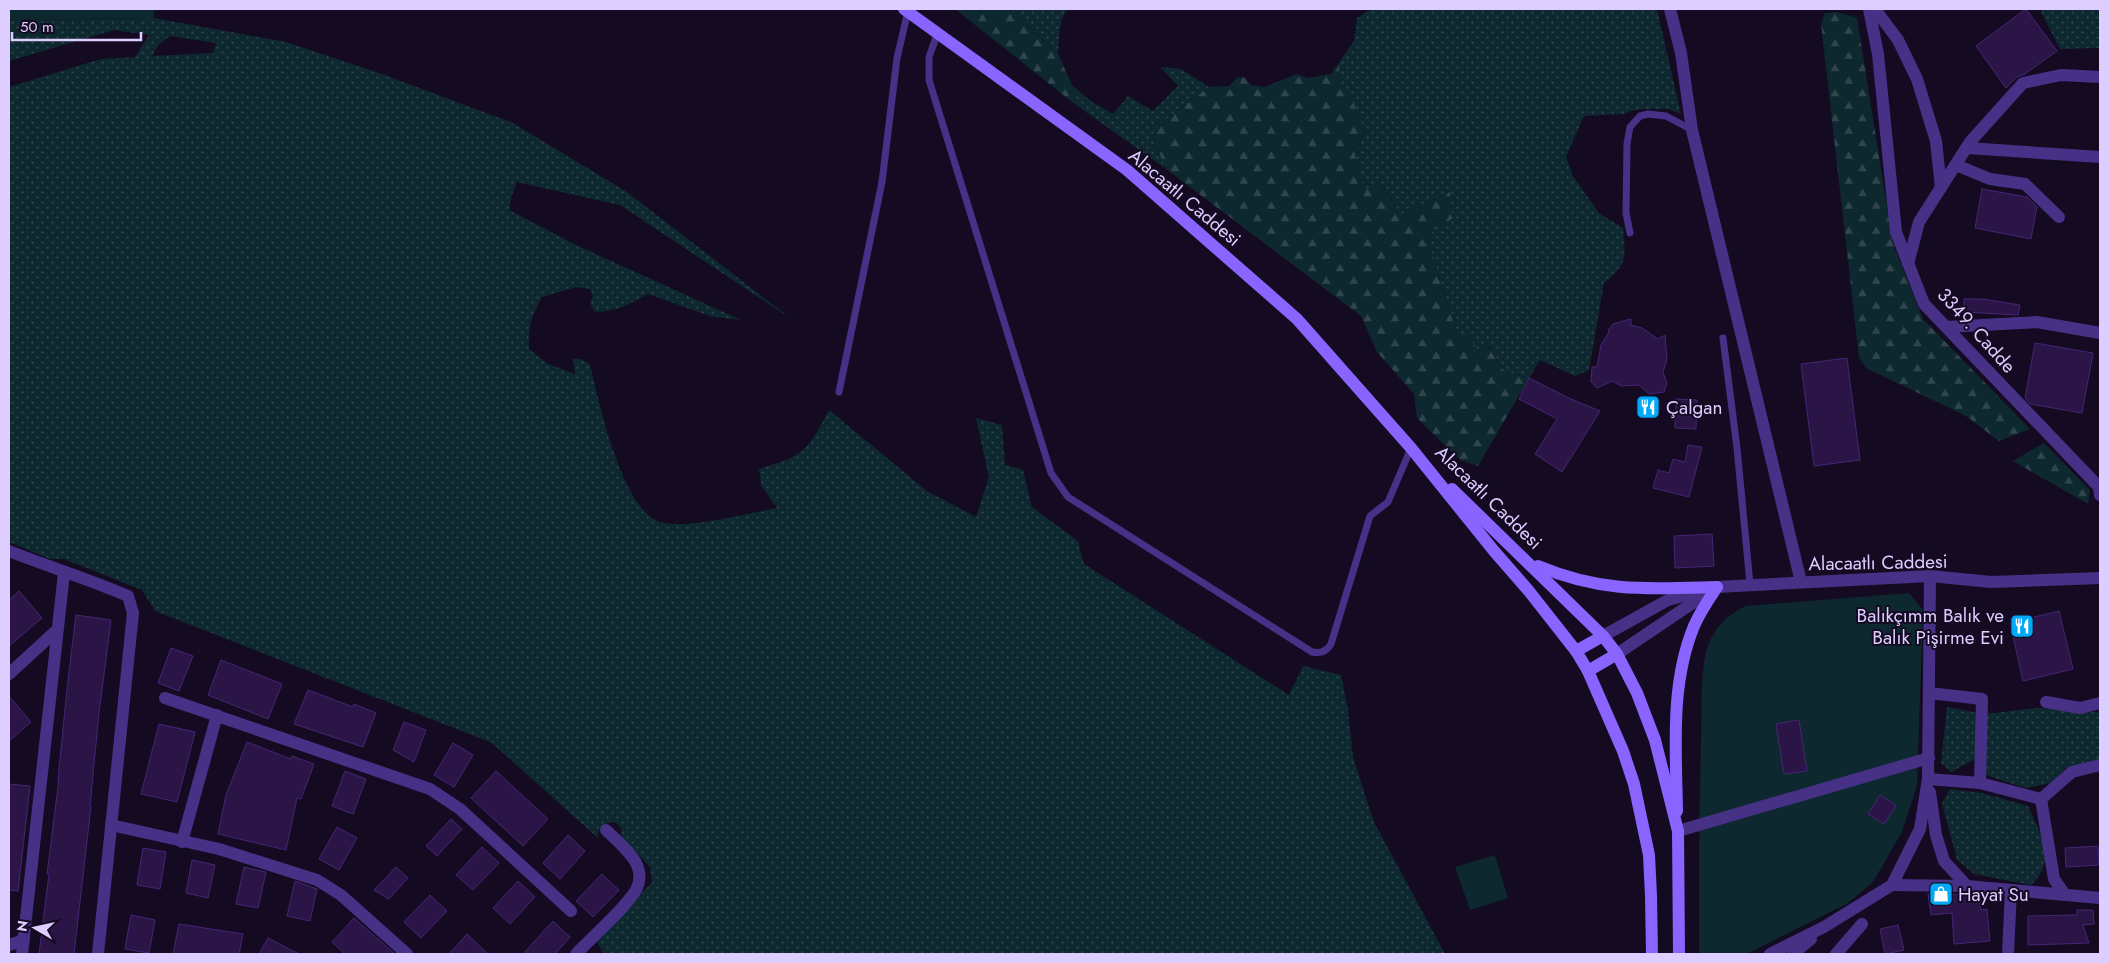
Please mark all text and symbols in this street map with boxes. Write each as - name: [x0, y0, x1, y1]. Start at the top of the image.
- scale bar: [12, 10, 141, 42]
- text: 50 m: [20, 16, 54, 38]
- street label: Alacaatlı Caddesi: [1123, 142, 1247, 252]
- street label: 3349. Cadde: [1931, 282, 2022, 379]
- restaurant icon: Çalgan: [1635, 394, 1661, 420]
- place label: Çalgan: [1666, 394, 1722, 421]
- street label: Alacaatlı Caddesi: [1429, 439, 1548, 555]
- street label: Alacaatlı Caddesi: [1808, 548, 1948, 577]
- place label: Balıkçımm Balık ve Balık Pişirme Evi: [1857, 602, 2004, 651]
- restaurant icon: Balıkçımm Balık ve Balık Pişirme Evi: [2009, 613, 2035, 639]
- shop icon: Hayat Su: [1928, 881, 1954, 907]
- place label: Hayat Su: [1958, 881, 2029, 908]
- north arrow: [10, 903, 60, 953]
- text: N: [11, 919, 33, 933]

